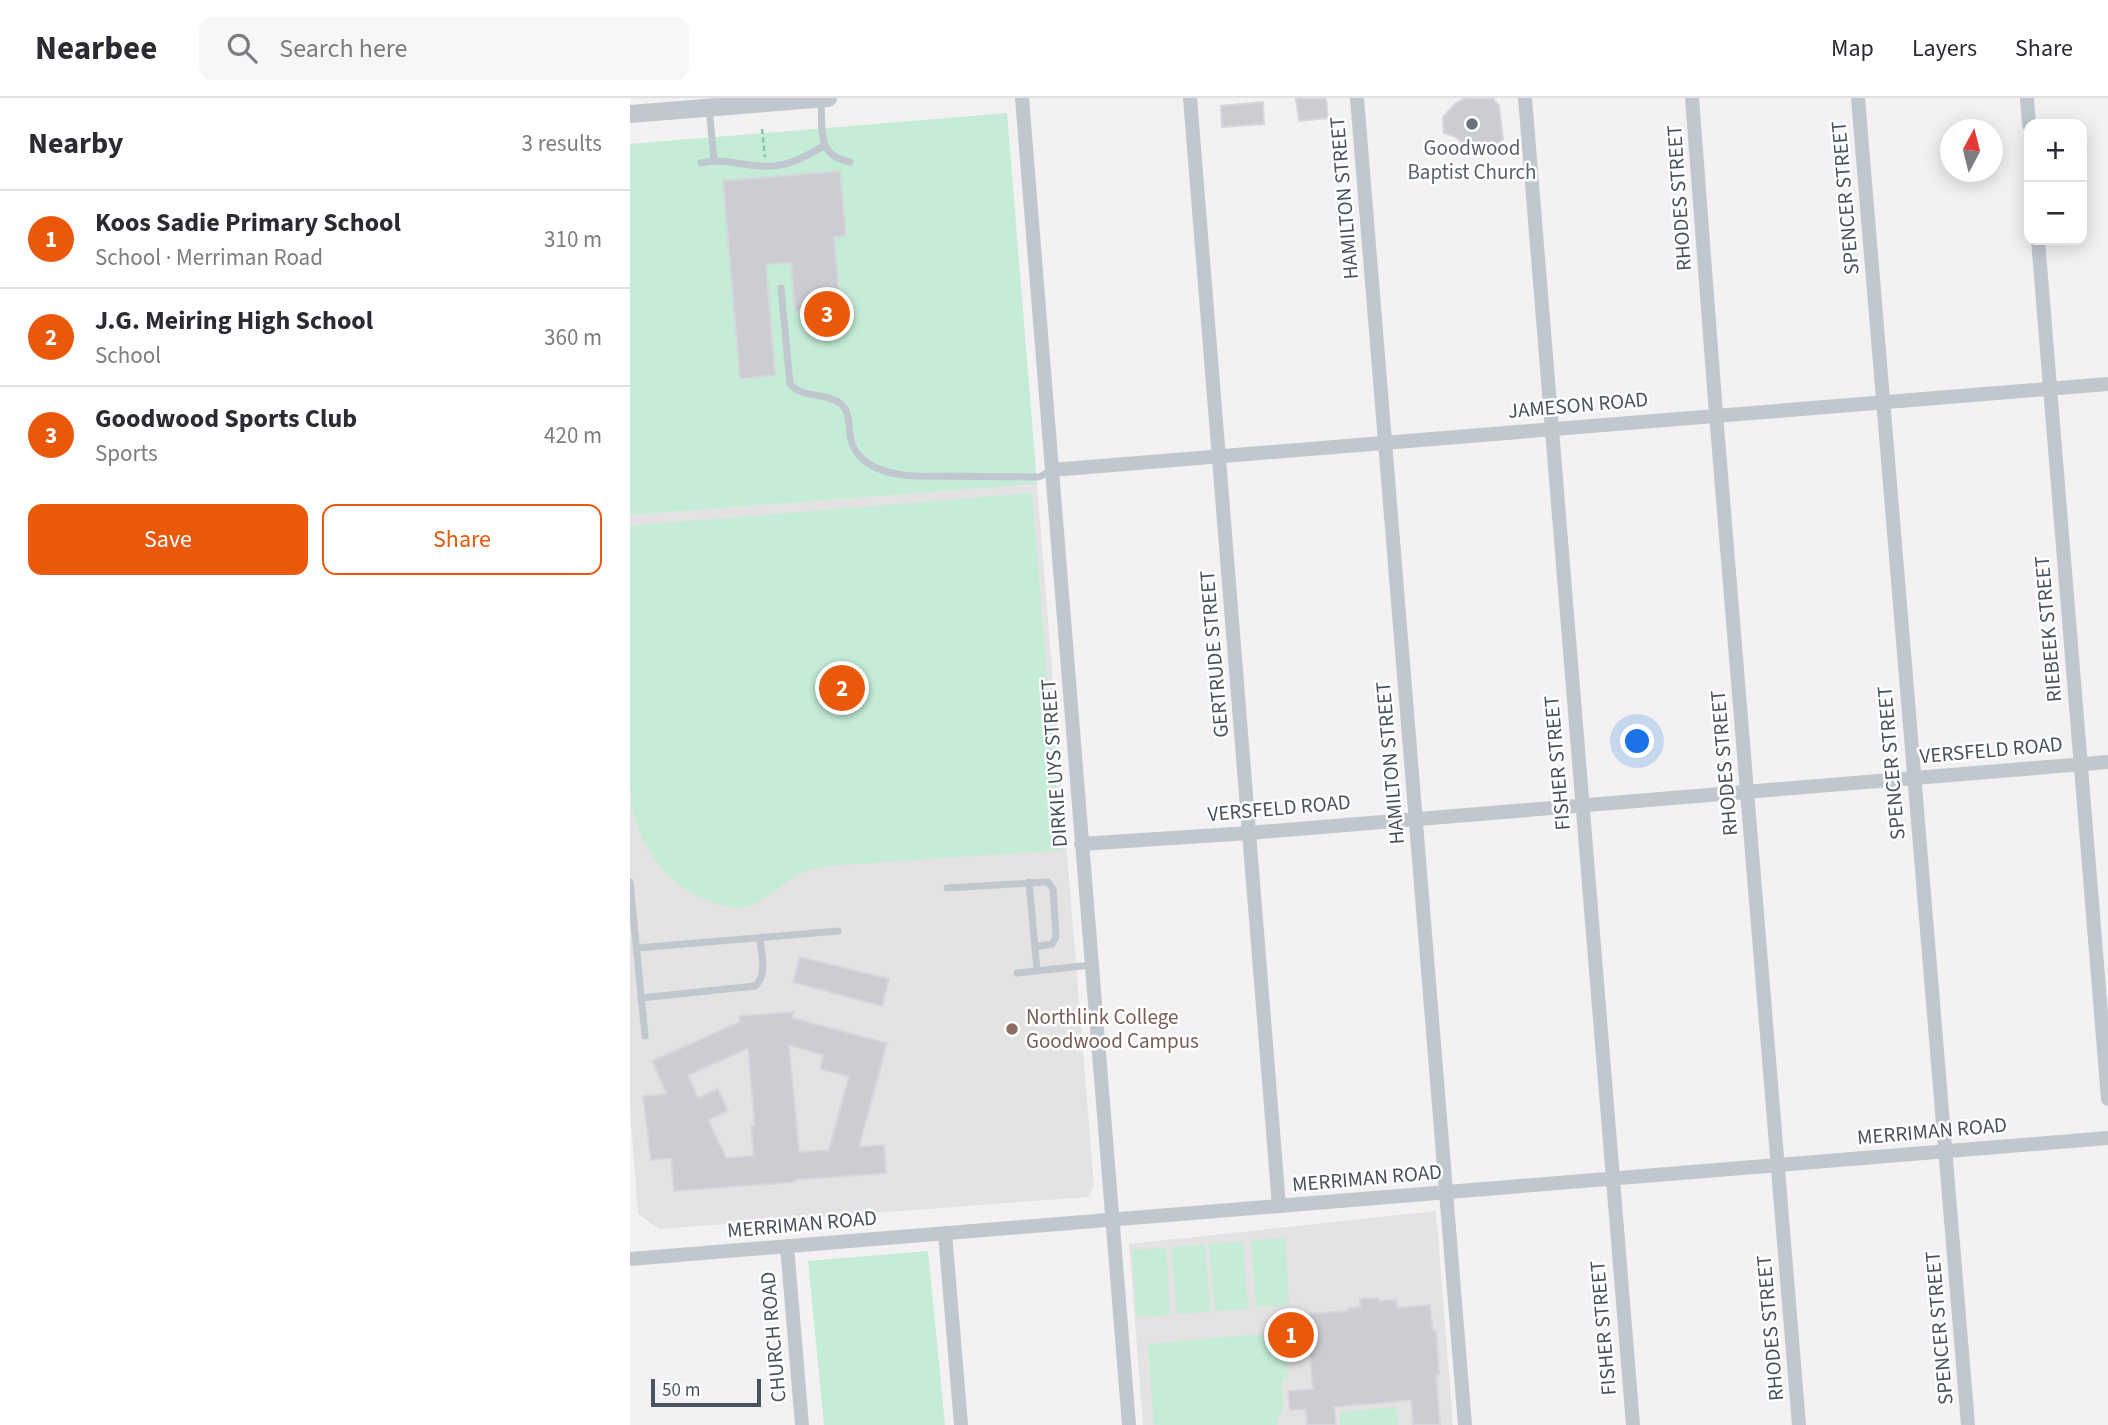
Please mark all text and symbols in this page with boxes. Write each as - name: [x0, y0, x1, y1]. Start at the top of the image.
- search box: [199, 17, 689, 80]
- text: Nearbee: [35, 25, 157, 72]
- icon: search: [223, 29, 261, 67]
- text: Search here: [279, 30, 407, 67]
- text: Map: [1831, 31, 1874, 66]
- text: Layers: [1912, 31, 1977, 66]
- text: Share: [2015, 31, 2073, 66]
- street label: HAMILTON STREET: [1322, 115, 1366, 281]
- marker: Goodwood Baptist Church: [1464, 116, 1480, 132]
- north arrow: [1940, 119, 2003, 182]
- map controls: [2024, 119, 2087, 245]
- button: +: [2024, 119, 2087, 182]
- street label: SPENCER STREET: [1823, 120, 1867, 276]
- text: Nearby: [28, 122, 123, 165]
- street label: RHODES STREET: [1659, 124, 1699, 272]
- text: 3 results: [522, 127, 602, 160]
- place label: Goodwood Baptist Church: [1407, 133, 1537, 187]
- button: −: [2024, 182, 2087, 245]
- text: Koos Sadie Primary School: [95, 204, 401, 241]
- text: 1: [45, 223, 57, 256]
- text: 310 m: [544, 223, 602, 256]
- text: School · Merriman Road: [95, 241, 323, 274]
- pin: 3: [804, 288, 850, 340]
- text: J.G. Meiring High School: [95, 302, 373, 339]
- text: 2: [45, 321, 57, 354]
- text: 360 m: [544, 321, 602, 354]
- text: School: [95, 339, 161, 372]
- street label: JAMESON ROAD: [1507, 384, 1649, 426]
- text: Goodwood Sports Club: [95, 400, 357, 437]
- text: 3: [45, 419, 57, 452]
- text: 420 m: [544, 419, 602, 452]
- text: Sports: [95, 437, 158, 470]
- button: Save: [28, 504, 308, 575]
- button: Share: [322, 504, 602, 575]
- street label: RIEBEEK STREET: [2027, 555, 2069, 703]
- street label: GERTRUDE STREET: [1192, 569, 1236, 739]
- pin: 2: [819, 662, 865, 714]
- street label: DIRKIE UYS STREET: [1033, 678, 1075, 848]
- street label: HAMILTON STREET: [1368, 680, 1412, 846]
- street label: SPENCER STREET: [1869, 685, 1913, 841]
- street label: RHODES STREET: [1703, 689, 1745, 837]
- street label: FISHER STREET: [1536, 694, 1578, 832]
- your location: [1620, 724, 1654, 758]
- street label: VERSFELD ROAD: [1918, 729, 2064, 771]
- street label: VERSFELD ROAD: [1206, 787, 1352, 829]
- place label: Northlink College Goodwood Campus: [1026, 1002, 1199, 1056]
- marker: Northlink College Goodwood Campus: [1004, 1021, 1020, 1037]
- street label: MERRIMAN ROAD: [1856, 1110, 2008, 1152]
- street label: MERRIMAN ROAD: [1291, 1157, 1443, 1199]
- street label: MERRIMAN ROAD: [726, 1203, 878, 1245]
- street label: SPENCER STREET: [1917, 1250, 1961, 1406]
- street label: RHODES STREET: [1749, 1254, 1791, 1402]
- street label: FISHER STREET: [1582, 1259, 1624, 1397]
- street label: CHURCH ROAD: [752, 1270, 794, 1404]
- pin: 1: [1268, 1309, 1314, 1361]
- scale bar: [651, 1376, 761, 1408]
- text: 50 m: [662, 1377, 700, 1404]

